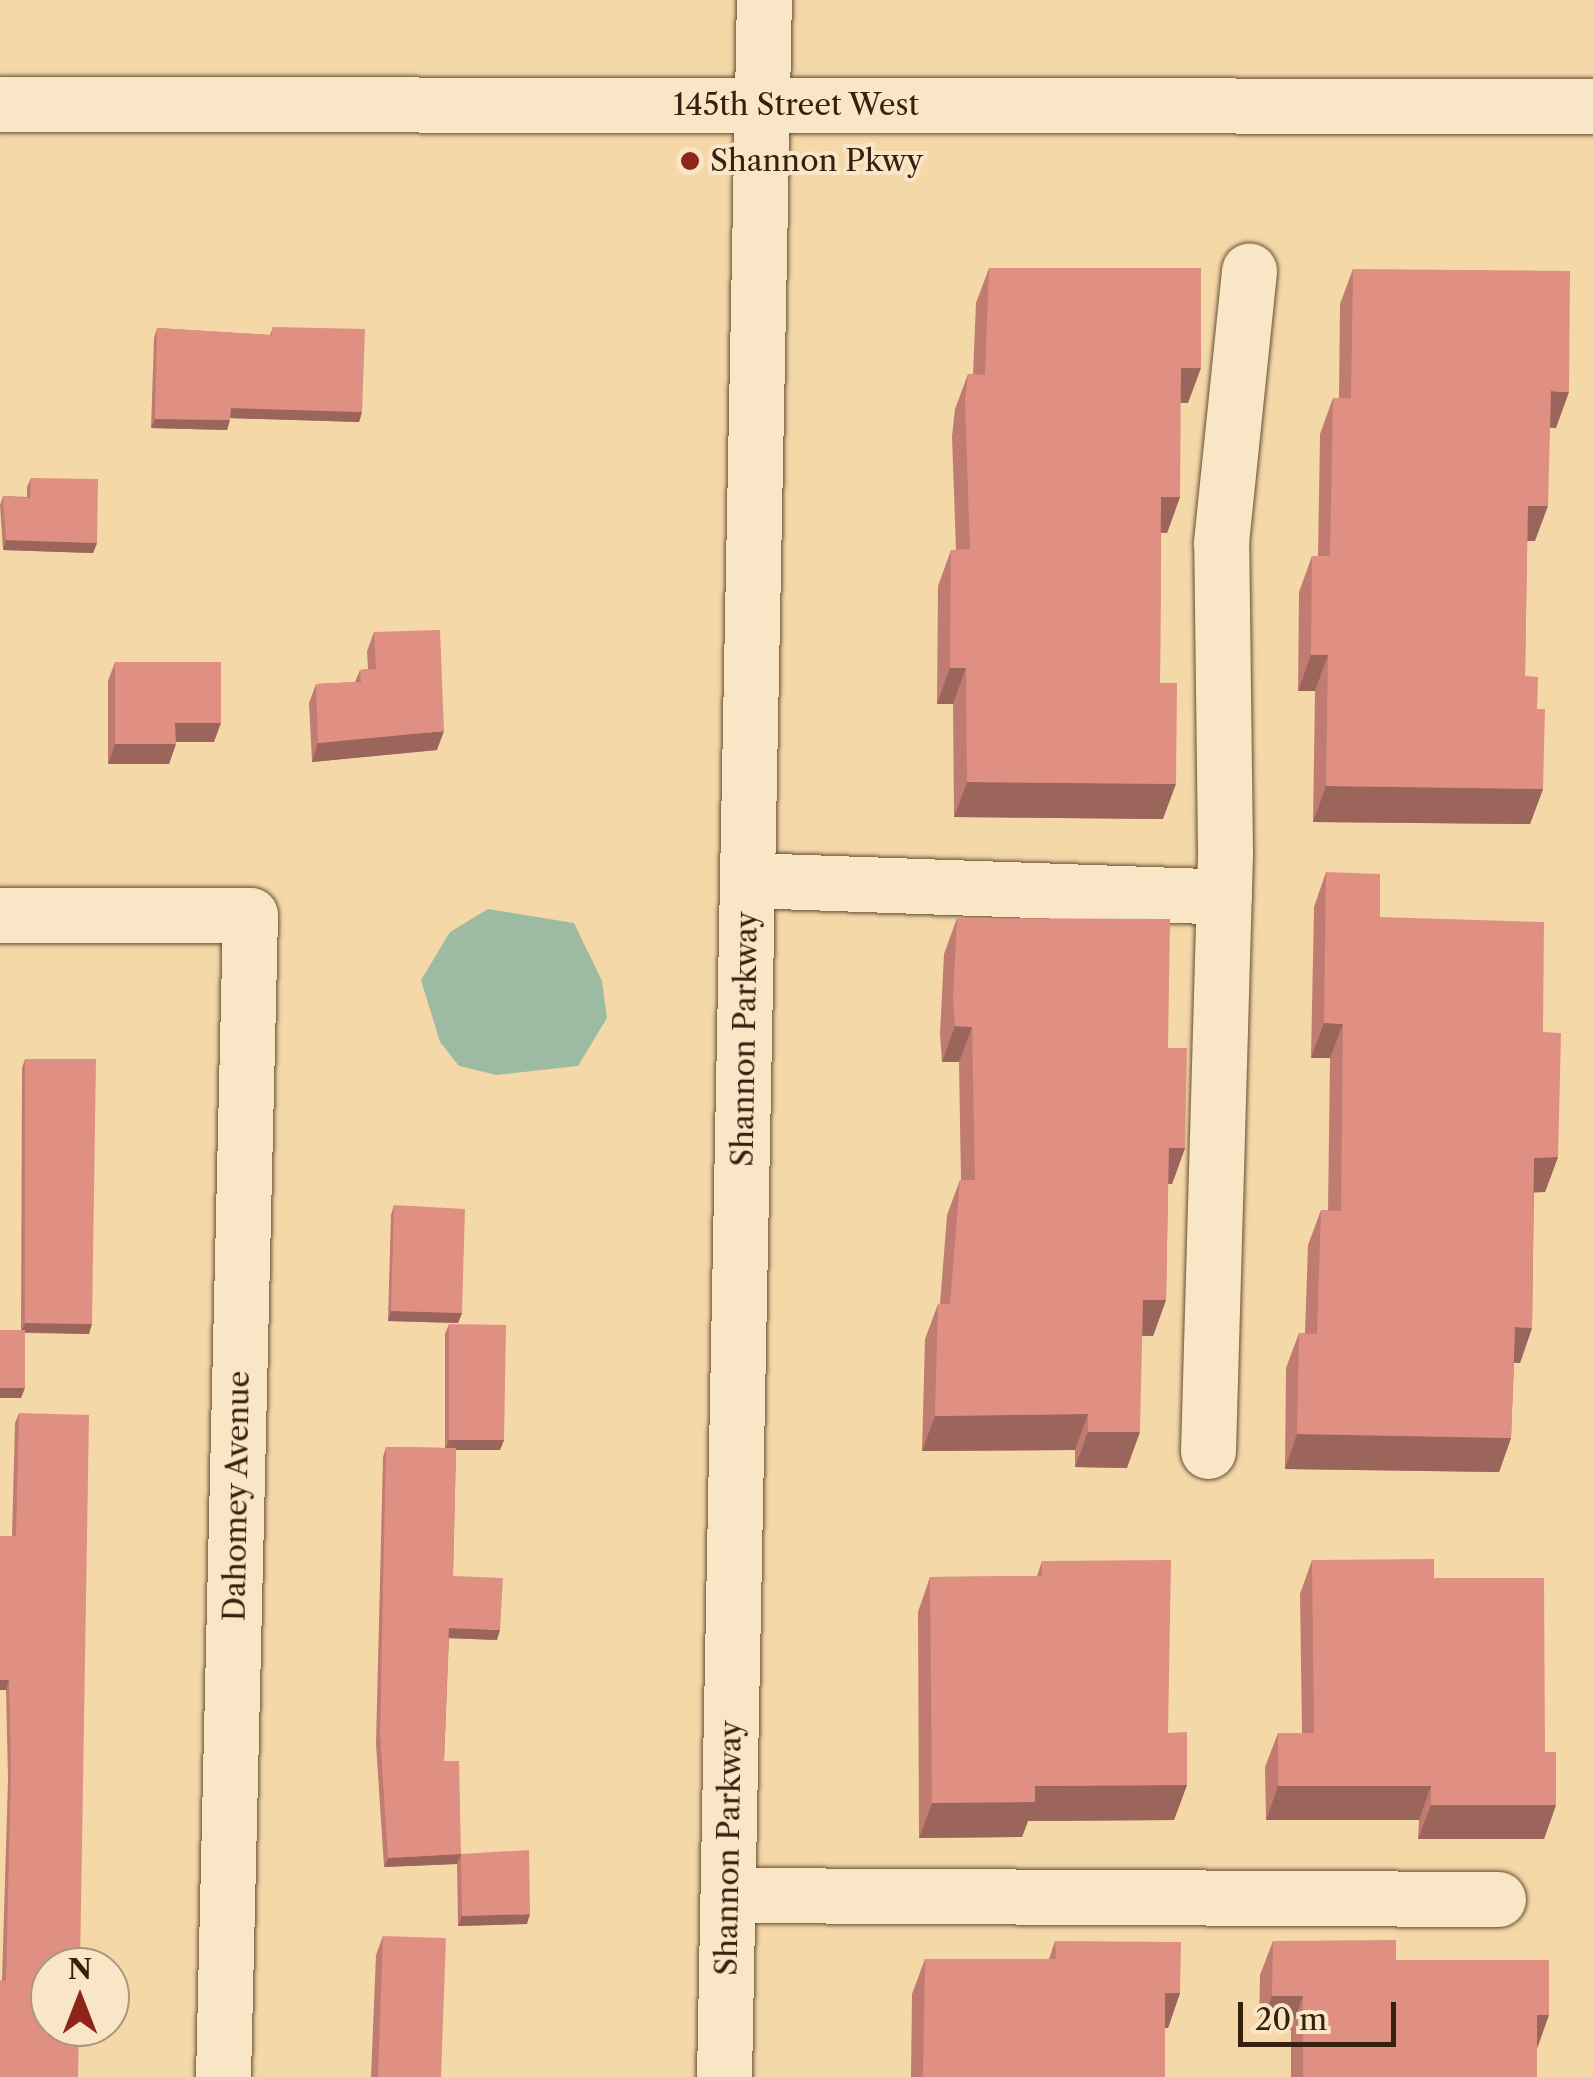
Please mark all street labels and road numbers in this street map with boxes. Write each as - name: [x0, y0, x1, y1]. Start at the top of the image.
- street label: 145th Street West: [672, 87, 920, 123]
- street label: Shannon Parkway: [725, 911, 765, 1167]
- street label: Dahomey Avenue: [217, 1369, 257, 1623]
- street label: Shannon Parkway: [709, 1720, 749, 1976]

